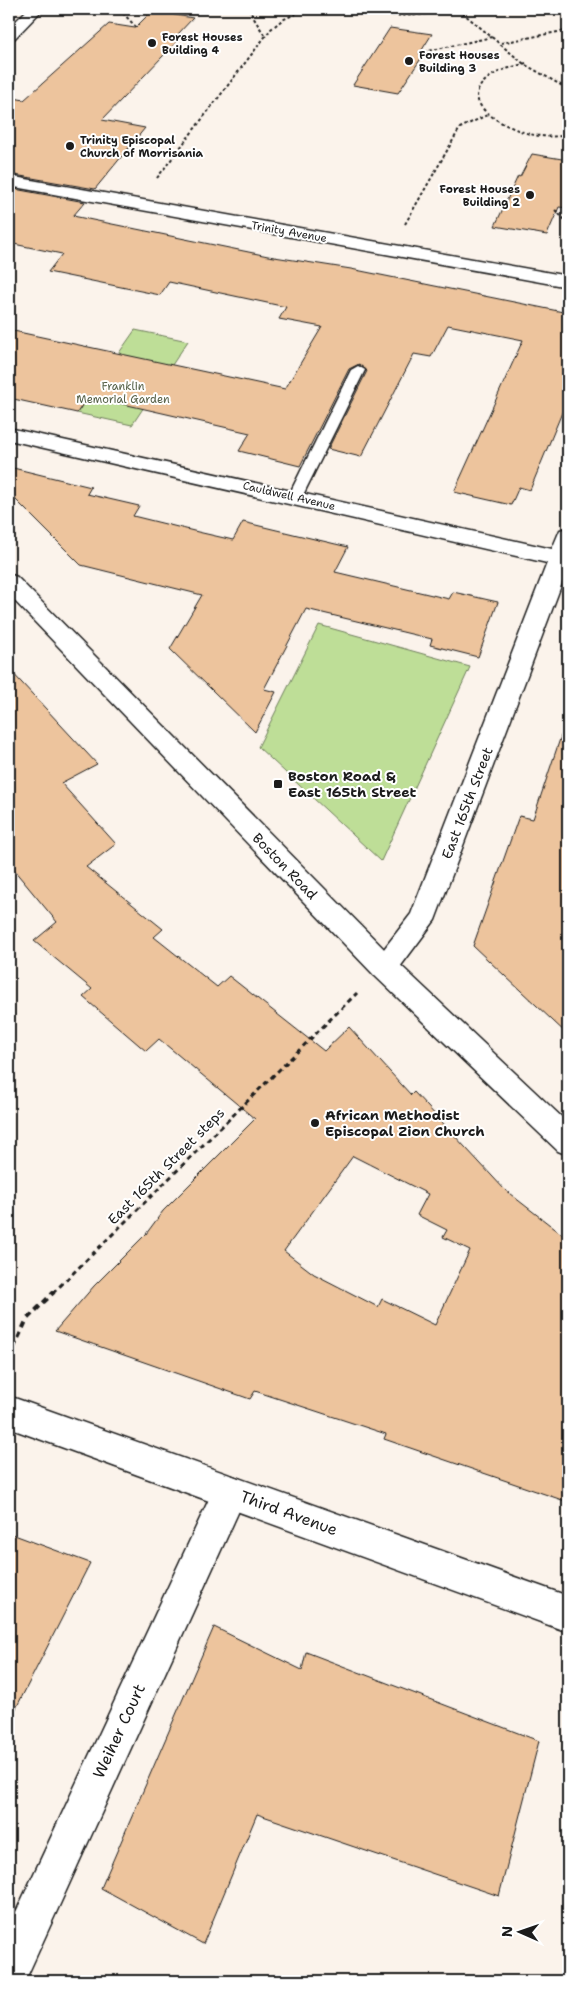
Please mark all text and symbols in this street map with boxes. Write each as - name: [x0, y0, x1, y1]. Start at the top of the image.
- place label: Forest Houses Building 4: [162, 30, 243, 58]
- marker: Forest Houses Building 4: [146, 37, 158, 49]
- place label: Forest Houses Building 3: [419, 48, 500, 76]
- marker: Forest Houses Building 3: [403, 55, 415, 67]
- place label: Trinity Episcopal Church of Morrisania: [80, 133, 204, 161]
- marker: Trinity Episcopal Church of Morrisania: [64, 140, 76, 152]
- place label: Forest Houses Building 2: [440, 182, 520, 210]
- marker: Forest Houses Building 2: [524, 189, 536, 201]
- street label: Trinity Avenue: [250, 218, 328, 246]
- park label: Franklin Memorial Garden: [76, 379, 170, 407]
- street label: Cauldwell Avenue: [241, 478, 337, 514]
- street label: East 165th Street: [437, 744, 497, 862]
- place label: Boston Road & East 165th Street: [288, 767, 417, 801]
- marker: Boston Road & East 165th Street: [272, 778, 284, 790]
- street label: Boston Road: [249, 829, 321, 903]
- street label: East 165th Street steps: [104, 1104, 228, 1228]
- place label: African Methodist Episcopal Zion Church: [325, 1106, 485, 1140]
- marker: African Methodist Episcopal Zion Church: [309, 1117, 321, 1129]
- street label: Third Avenue: [237, 1486, 341, 1540]
- street label: Weiher Court: [88, 1680, 150, 1782]
- north arrow: [494, 1908, 544, 1958]
- text: N: [498, 1926, 516, 1937]

